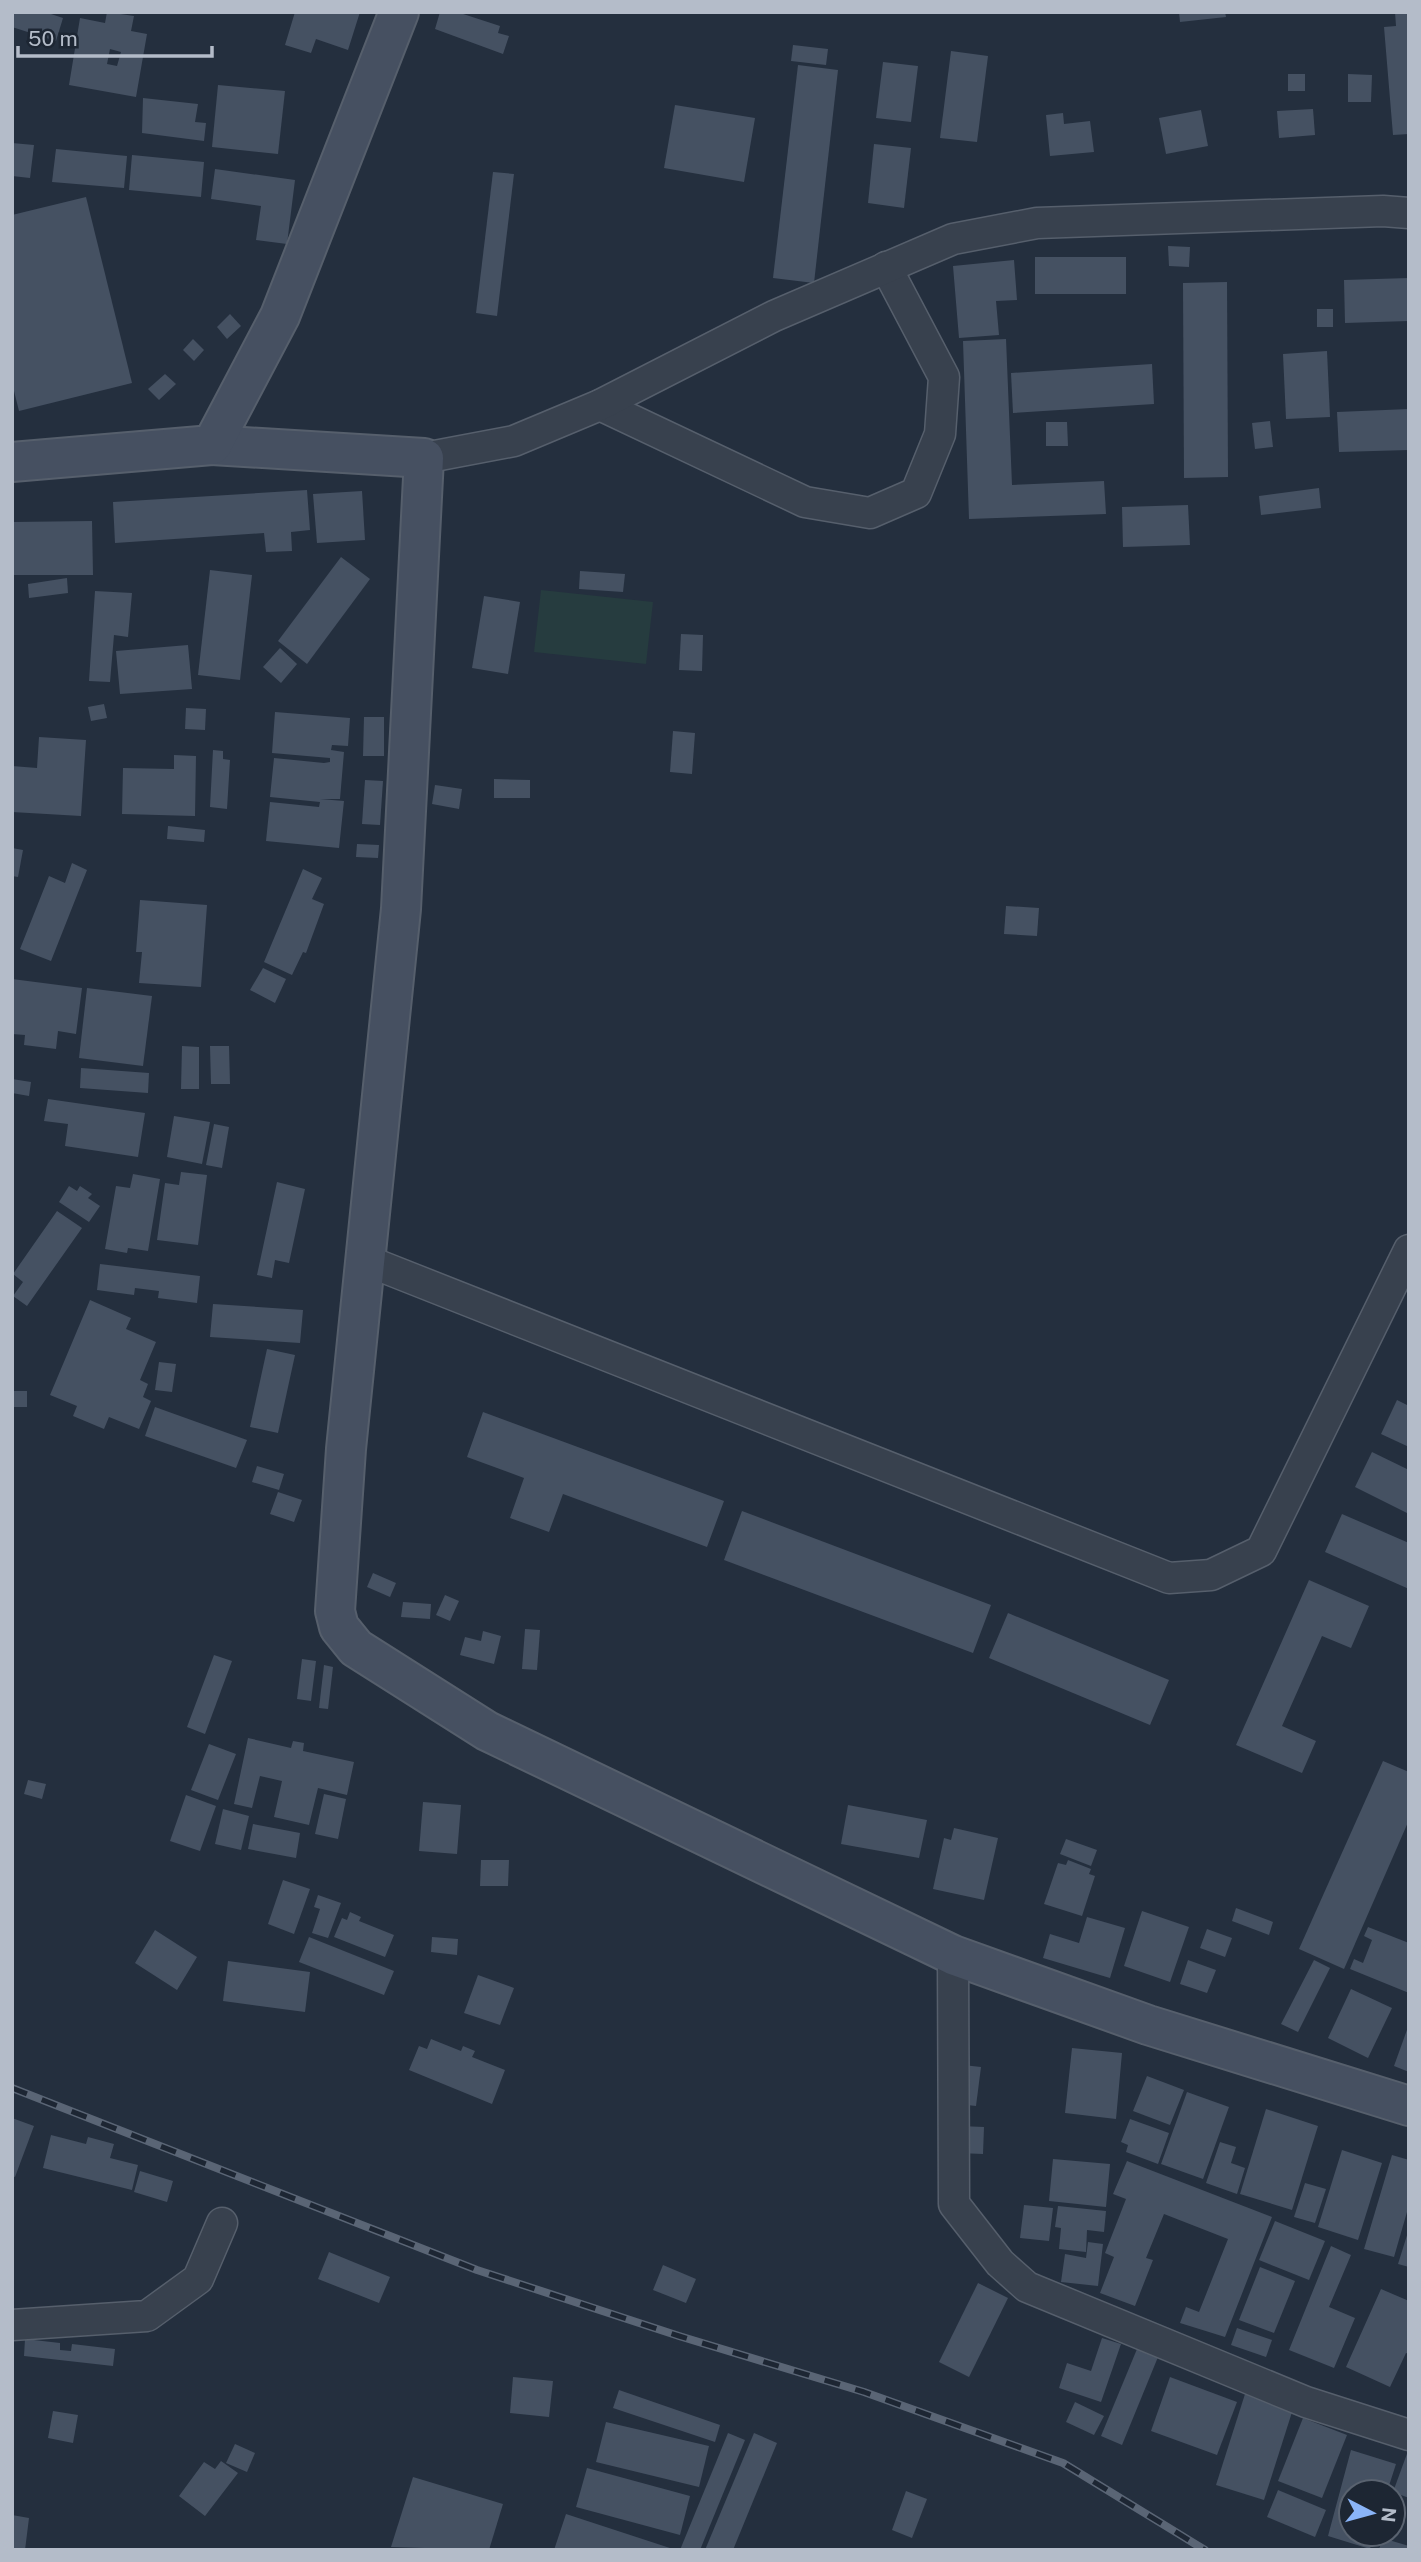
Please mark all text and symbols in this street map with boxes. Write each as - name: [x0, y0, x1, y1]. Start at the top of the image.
- scale bar: [18, 14, 212, 58]
- text: 50 m: [28, 26, 78, 51]
- north arrow: [1337, 2478, 1407, 2548]
- text: N: [1377, 2506, 1401, 2523]

